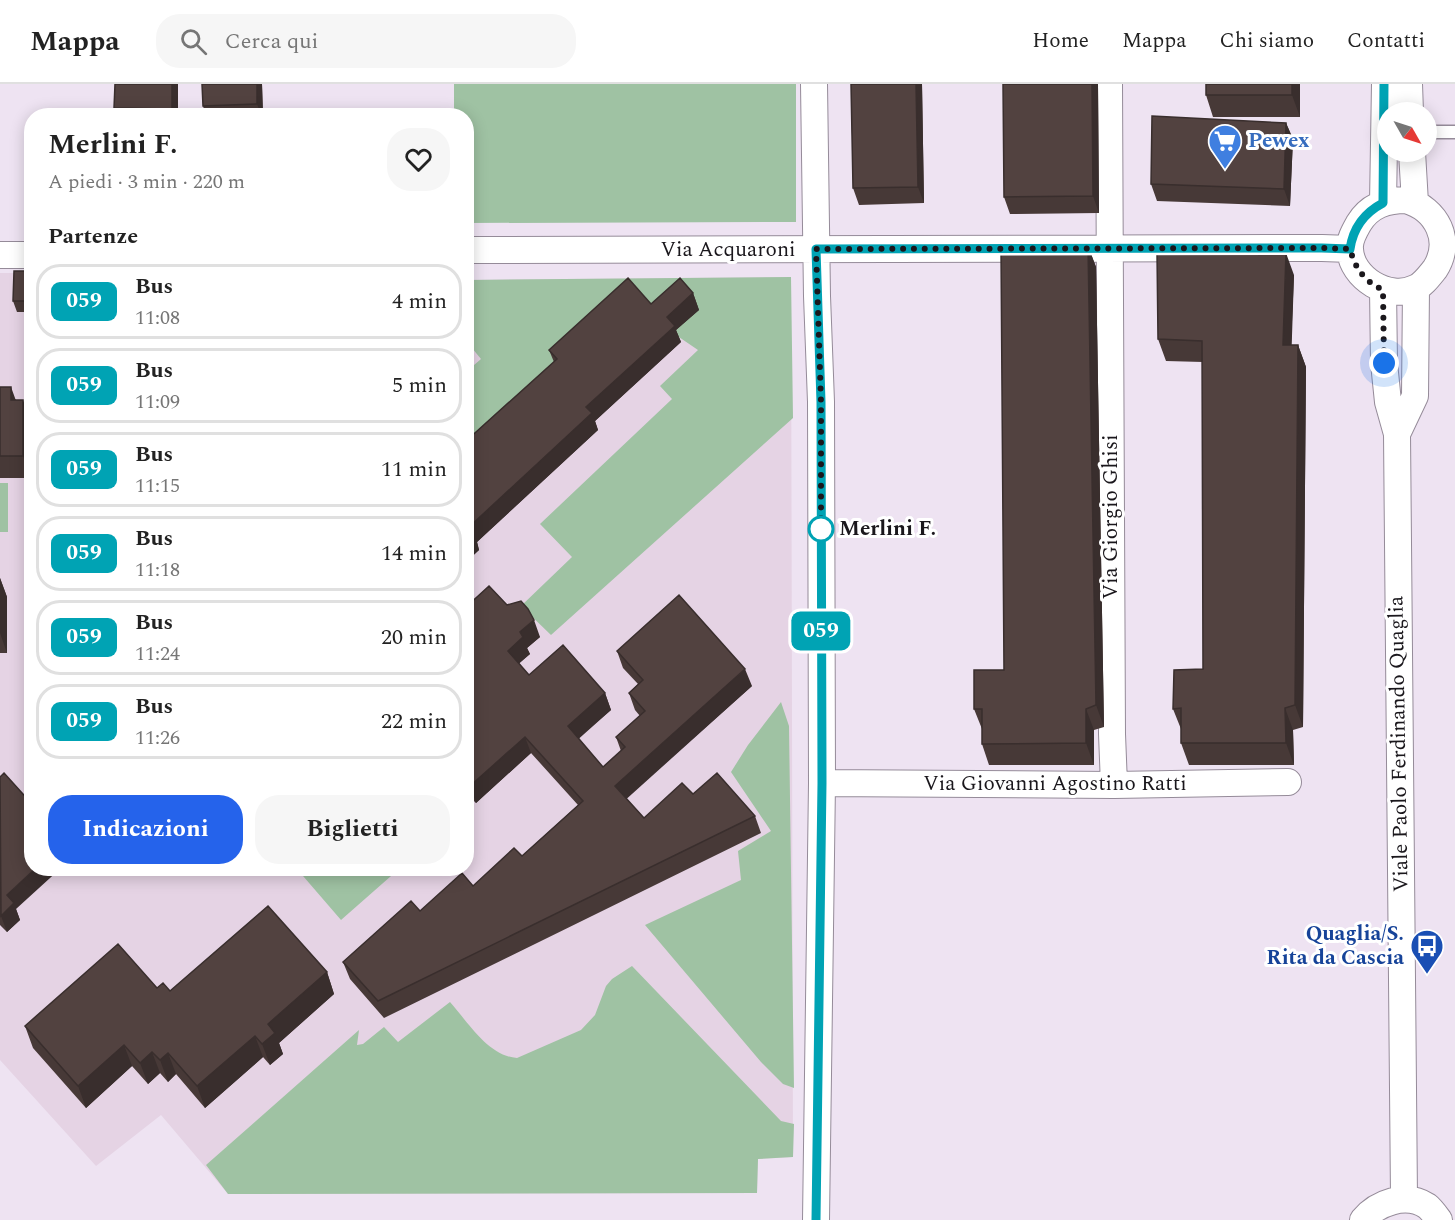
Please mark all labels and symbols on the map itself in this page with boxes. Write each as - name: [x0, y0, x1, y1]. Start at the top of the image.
- north arrow: [1377, 102, 1437, 162]
- supermarket icon: Pewex: [1207, 123, 1243, 170]
- place label: Pewex: [1248, 125, 1310, 157]
- street label: Via Acquaroni: [660, 234, 796, 266]
- your location: [1369, 348, 1399, 378]
- street label: Via Giorgio Ghisi: [1095, 434, 1127, 600]
- place label: Merlini F.: [839, 513, 936, 545]
- marker: Merlini F.: [808, 516, 834, 542]
- street label: Viale Paolo Ferdinando Quaglia: [1380, 595, 1418, 892]
- line badge: 059: [786, 612, 856, 650]
- street label: Via Giovanni Agostino Ratti: [923, 768, 1187, 800]
- place label: Quaglia/S. Rita da Cascia: [1266, 918, 1404, 974]
- bus stop icon: Quaglia/S. Rita da Cascia: [1409, 928, 1445, 975]

